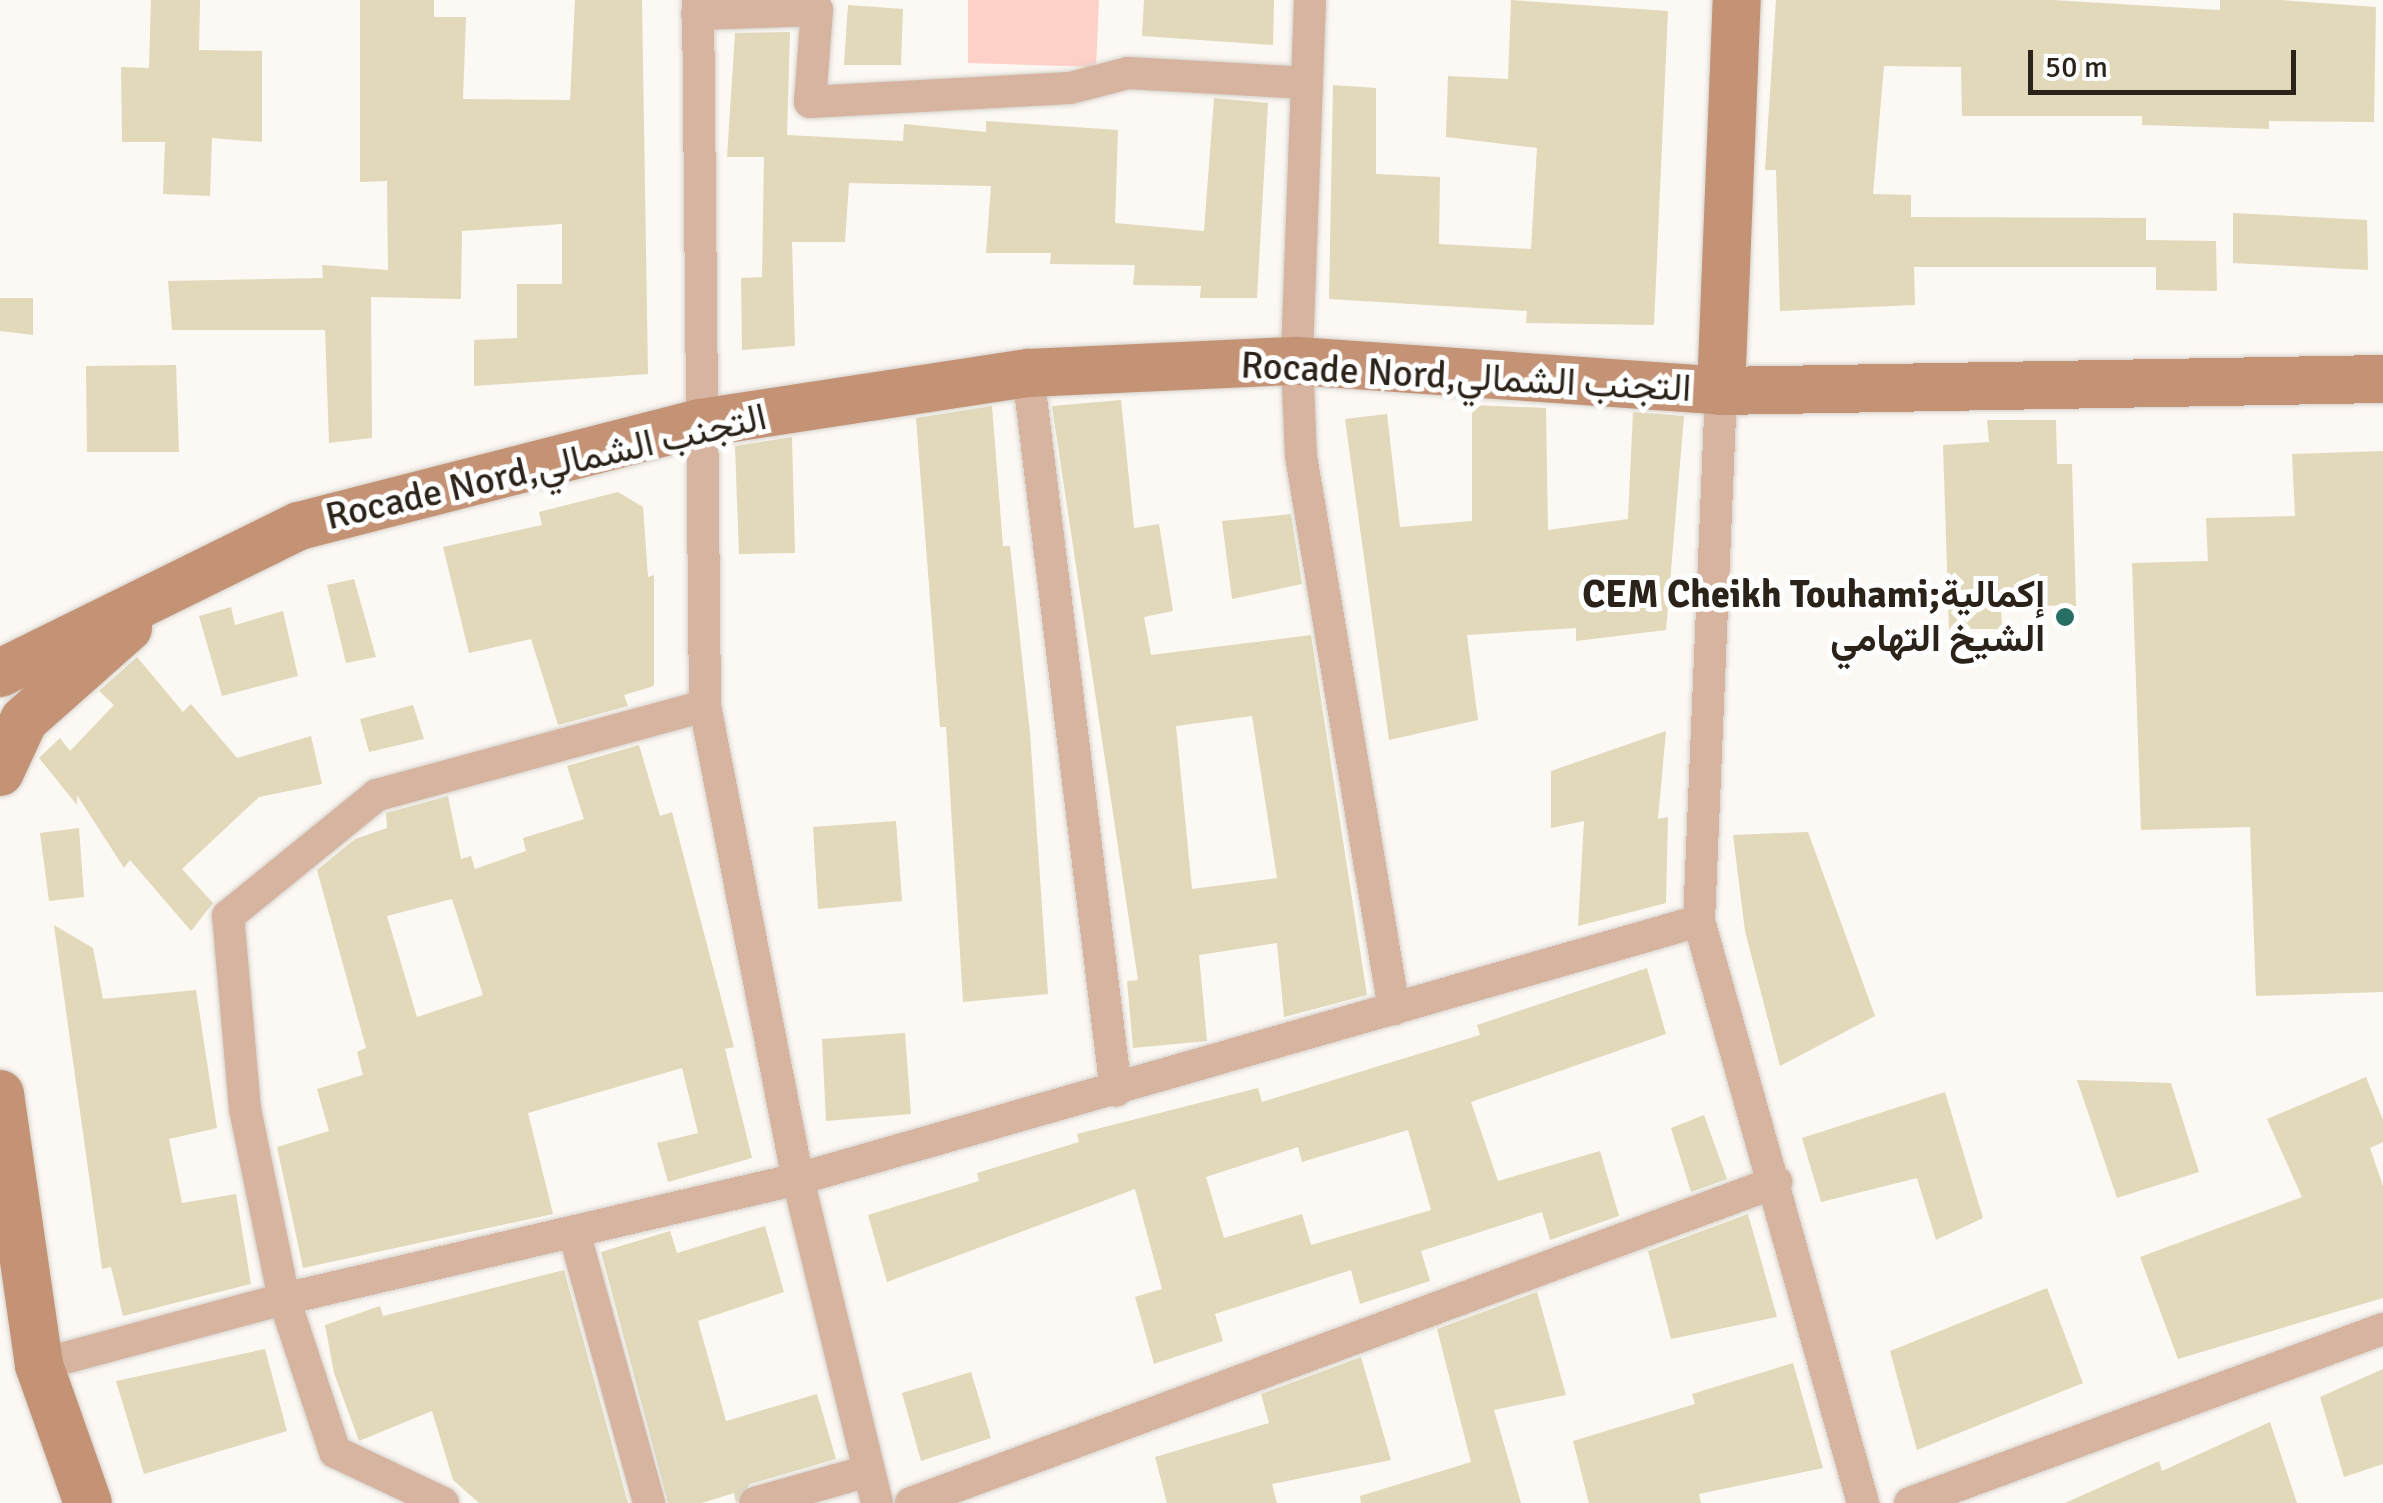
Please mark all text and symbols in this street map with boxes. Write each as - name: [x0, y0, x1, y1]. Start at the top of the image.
- scale bar: [2033, 30, 2300, 92]
- text: 50 m: [2045, 49, 2108, 86]
- street label: Rocade Nord,التجنب الشمالي: [1240, 342, 1692, 412]
- street label: Rocade Nord,التجنب الشمالي: [321, 394, 771, 540]
- place label: CEM Cheikh Touhami;إكمالية الشيخ التهامي: [1582, 572, 2045, 662]
- marker: CEM Cheikh Touhami;إكمالية الشيخ التهامي: [2054, 606, 2076, 628]

